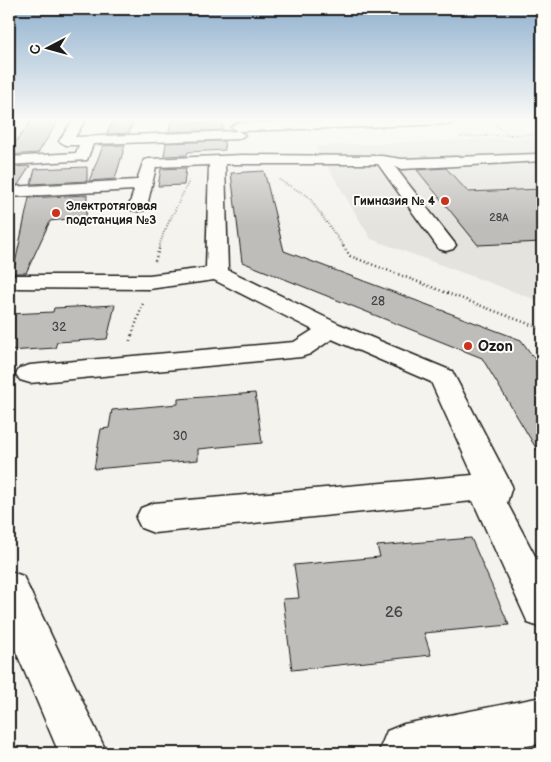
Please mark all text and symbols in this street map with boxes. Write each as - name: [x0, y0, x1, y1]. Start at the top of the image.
- north arrow: [22, 22, 72, 72]
- text: С: [27, 43, 45, 55]
- place label: Гимназия № 4: [353, 194, 435, 209]
- marker: Гимназия № 4: [439, 195, 451, 207]
- place label: Электротяговая подстанция №3: [66, 199, 157, 228]
- marker: Электротяговая подстанция №3: [50, 207, 62, 219]
- house number: 28А: [489, 211, 509, 224]
- house number: 28: [371, 294, 385, 309]
- house number: 32: [52, 320, 66, 335]
- place label: Ozon: [478, 337, 513, 356]
- marker: Ozon: [462, 340, 474, 352]
- house number: 30: [173, 429, 187, 444]
- house number: 26: [385, 603, 403, 622]

